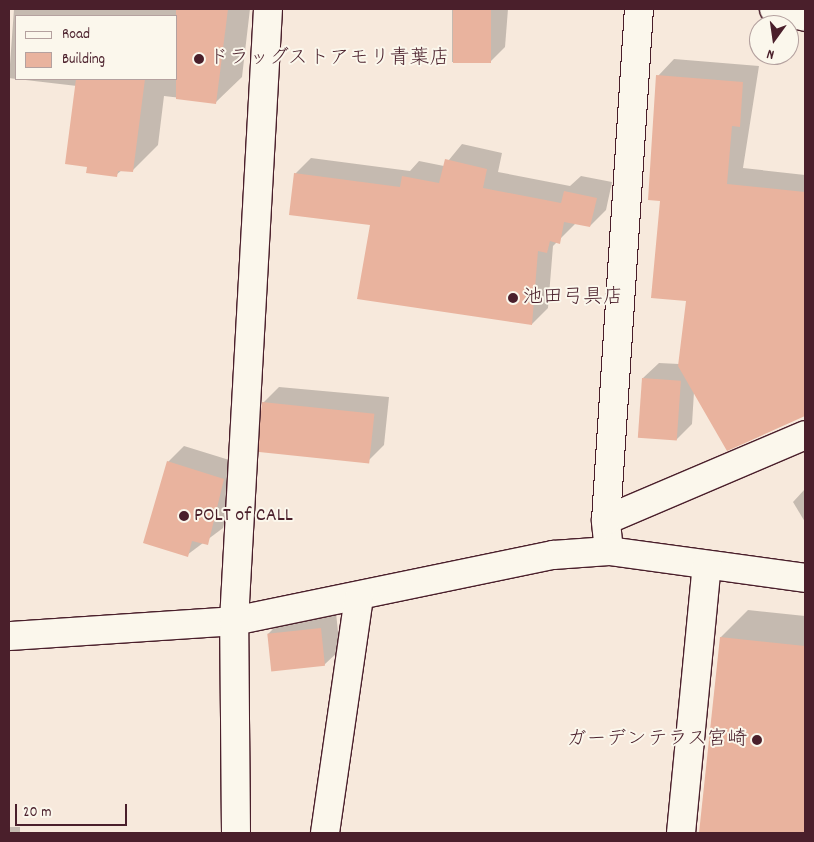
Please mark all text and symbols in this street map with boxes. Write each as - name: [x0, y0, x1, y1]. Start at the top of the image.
- legend: [15, 15, 178, 80]
- north arrow: [749, 15, 799, 65]
- text: Road: [62, 24, 90, 46]
- text: N: [765, 43, 776, 64]
- place label: ドラッグストアモリ青葉店: [209, 47, 449, 71]
- text: Building: [62, 49, 105, 71]
- marker: ドラッグストアモリ青葉店: [193, 53, 205, 65]
- place label: 池田弓具店: [523, 286, 623, 310]
- marker: 池田弓具店: [507, 292, 519, 304]
- place label: POLT of CALL: [194, 504, 293, 528]
- marker: POLT of CALL: [178, 510, 190, 522]
- place label: ガーデンテラス宮崎: [567, 728, 747, 752]
- marker: ガーデンテラス宮崎: [751, 734, 763, 746]
- scale bar: [18, 794, 130, 826]
- text: 20 m: [23, 802, 51, 824]

